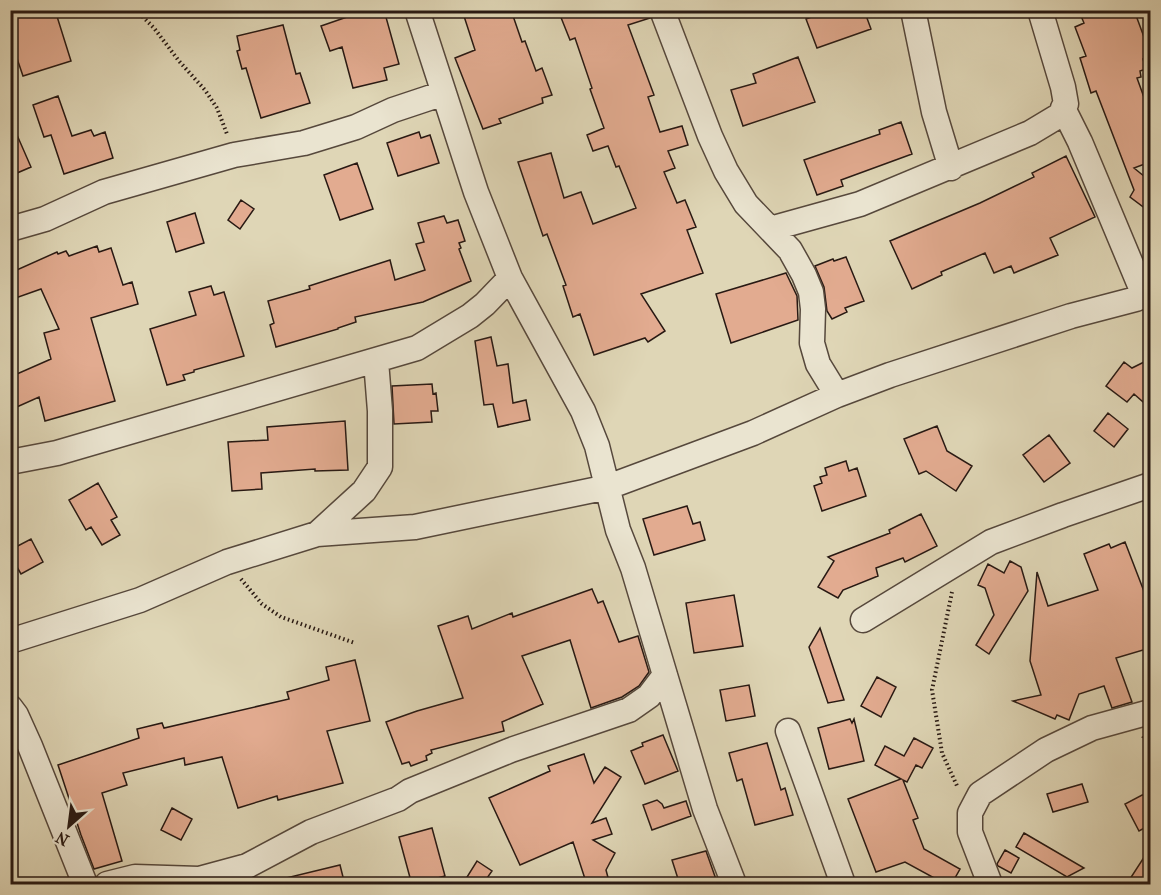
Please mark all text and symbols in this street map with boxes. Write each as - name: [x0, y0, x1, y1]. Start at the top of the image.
- north arrow: [39, 796, 99, 856]
- text: N: [52, 827, 72, 850]

